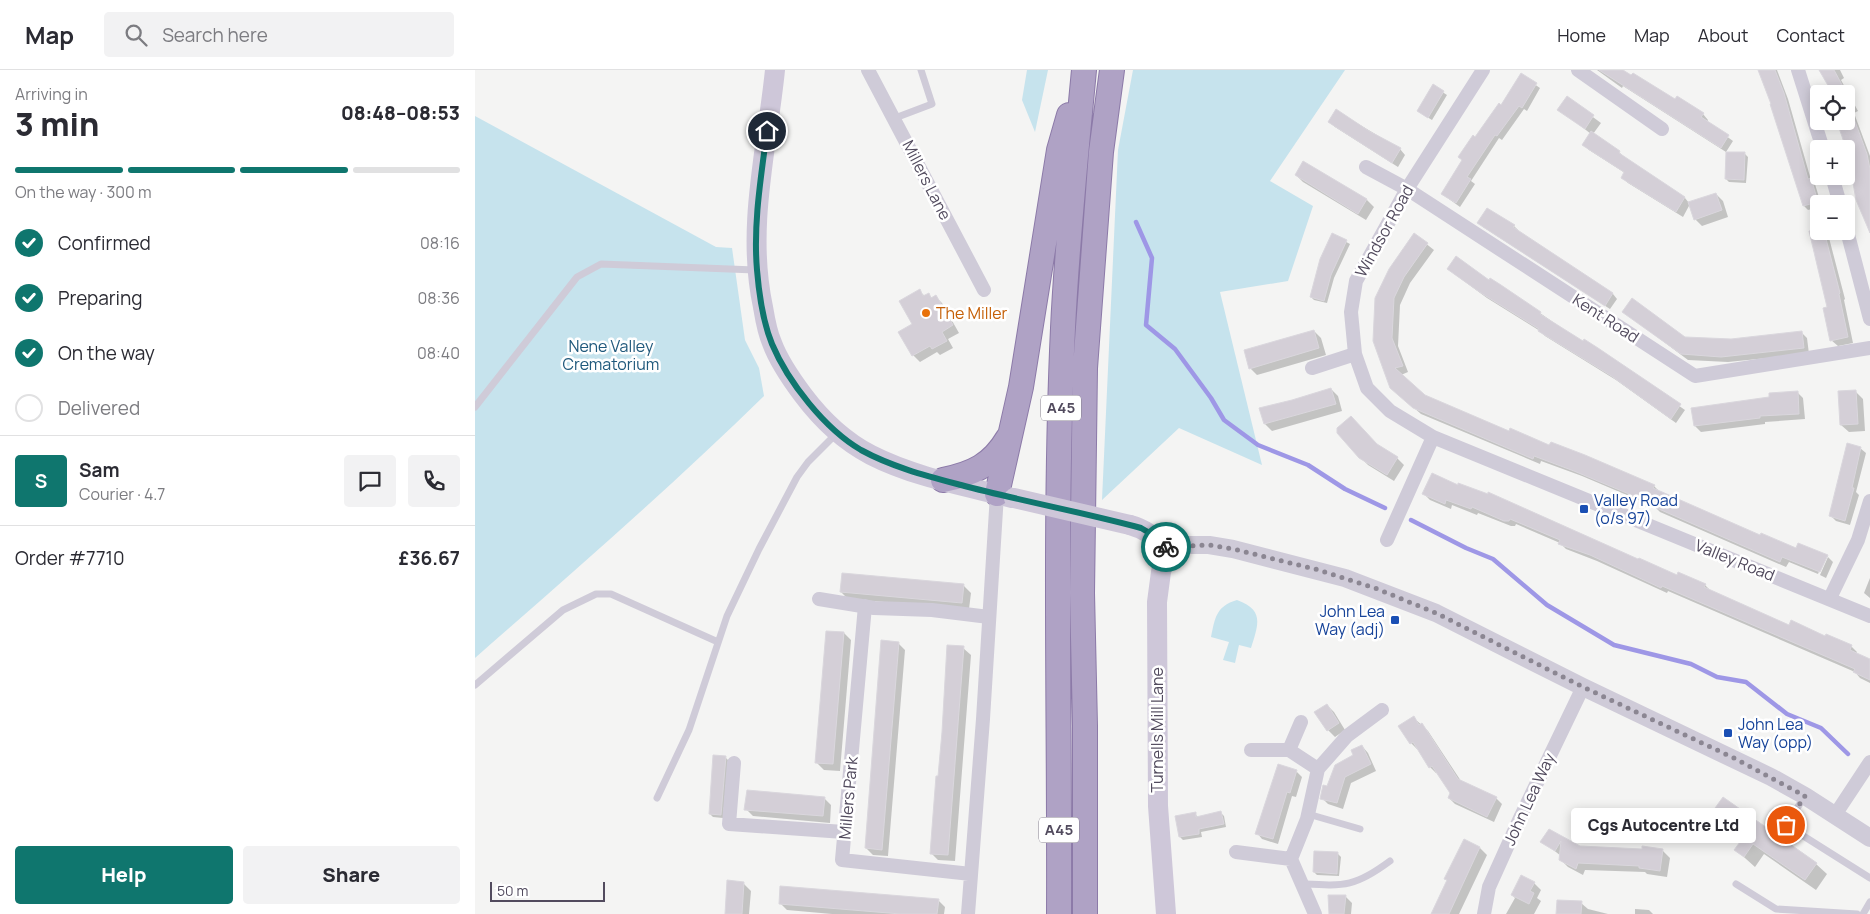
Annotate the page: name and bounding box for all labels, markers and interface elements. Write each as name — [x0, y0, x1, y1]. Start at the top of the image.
search box — [104, 12, 454, 57]
text: Map — [25, 18, 74, 51]
icon: search — [122, 21, 150, 49]
text: Search here — [162, 22, 268, 48]
text: Home — [1557, 23, 1606, 47]
text: Map — [1634, 23, 1670, 47]
text: About — [1698, 23, 1748, 47]
text: Contact — [1776, 23, 1845, 47]
text: Arriving in — [15, 83, 88, 105]
map controls — [1810, 85, 1855, 240]
button: locate — [1810, 85, 1855, 130]
text: 08:48–08:53 — [341, 100, 460, 126]
text: 3 min — [15, 102, 99, 146]
pin — [746, 110, 788, 152]
icon: home — [753, 117, 781, 145]
street label: Millers Lane — [897, 136, 957, 224]
button: + — [1810, 140, 1855, 185]
text: On the way · 300 m — [15, 181, 152, 203]
street label: Windsor Road — [1350, 181, 1418, 281]
button: − — [1810, 195, 1855, 240]
icon: check — [15, 229, 43, 257]
text: Confirmed — [58, 230, 151, 256]
text: 08:16 — [420, 232, 460, 254]
icon: check — [15, 284, 43, 312]
text: Preparing — [58, 285, 143, 311]
text: 08:36 — [417, 287, 460, 309]
street label: Kent Road — [1569, 288, 1643, 348]
place label: The Miller — [936, 302, 1008, 324]
marker: The Miller — [920, 307, 932, 319]
park label: Nene Valley Crematorium — [563, 335, 659, 375]
icon: check — [15, 339, 43, 367]
text: On the way — [58, 340, 155, 366]
text: 08:40 — [417, 342, 460, 364]
text: Delivered — [58, 395, 140, 421]
road number: A45 — [1041, 396, 1081, 420]
button: chat — [344, 455, 396, 507]
button: phone — [408, 455, 460, 507]
text: Sam — [79, 457, 120, 483]
text: S — [35, 468, 47, 494]
text: Courier · 4.7 — [79, 483, 165, 505]
place label: Valley Road (o/s 97) — [1594, 489, 1678, 529]
marker: Valley Road (o/s 97) — [1578, 503, 1590, 515]
courier — [1141, 522, 1191, 572]
icon: bike — [1152, 533, 1180, 561]
street label: Valley Road — [1692, 534, 1778, 586]
text: Order #7710 — [15, 545, 125, 571]
text: £36.67 — [399, 545, 460, 571]
place label: John Lea Way (adj) — [1315, 600, 1385, 640]
marker: John Lea Way (adj) — [1389, 614, 1401, 626]
street label: Turnells Mill Lane — [1146, 667, 1168, 793]
place label: John Lea Way (opp) — [1738, 713, 1813, 753]
marker: John Lea Way (opp) — [1722, 727, 1734, 739]
street label: John Lea Way — [1498, 749, 1560, 849]
street label: Millers Park — [833, 755, 863, 840]
pin — [1765, 804, 1807, 846]
callout: Cgs Autocentre Ltd — [1571, 808, 1756, 842]
icon: bag — [1772, 811, 1800, 839]
text: Cgs Autocentre Ltd — [1588, 814, 1739, 836]
road number: A45 — [1039, 818, 1079, 842]
button: Help — [15, 846, 233, 904]
button: Share — [243, 846, 460, 904]
scale bar — [490, 879, 605, 902]
text: 50 m — [497, 881, 528, 900]

